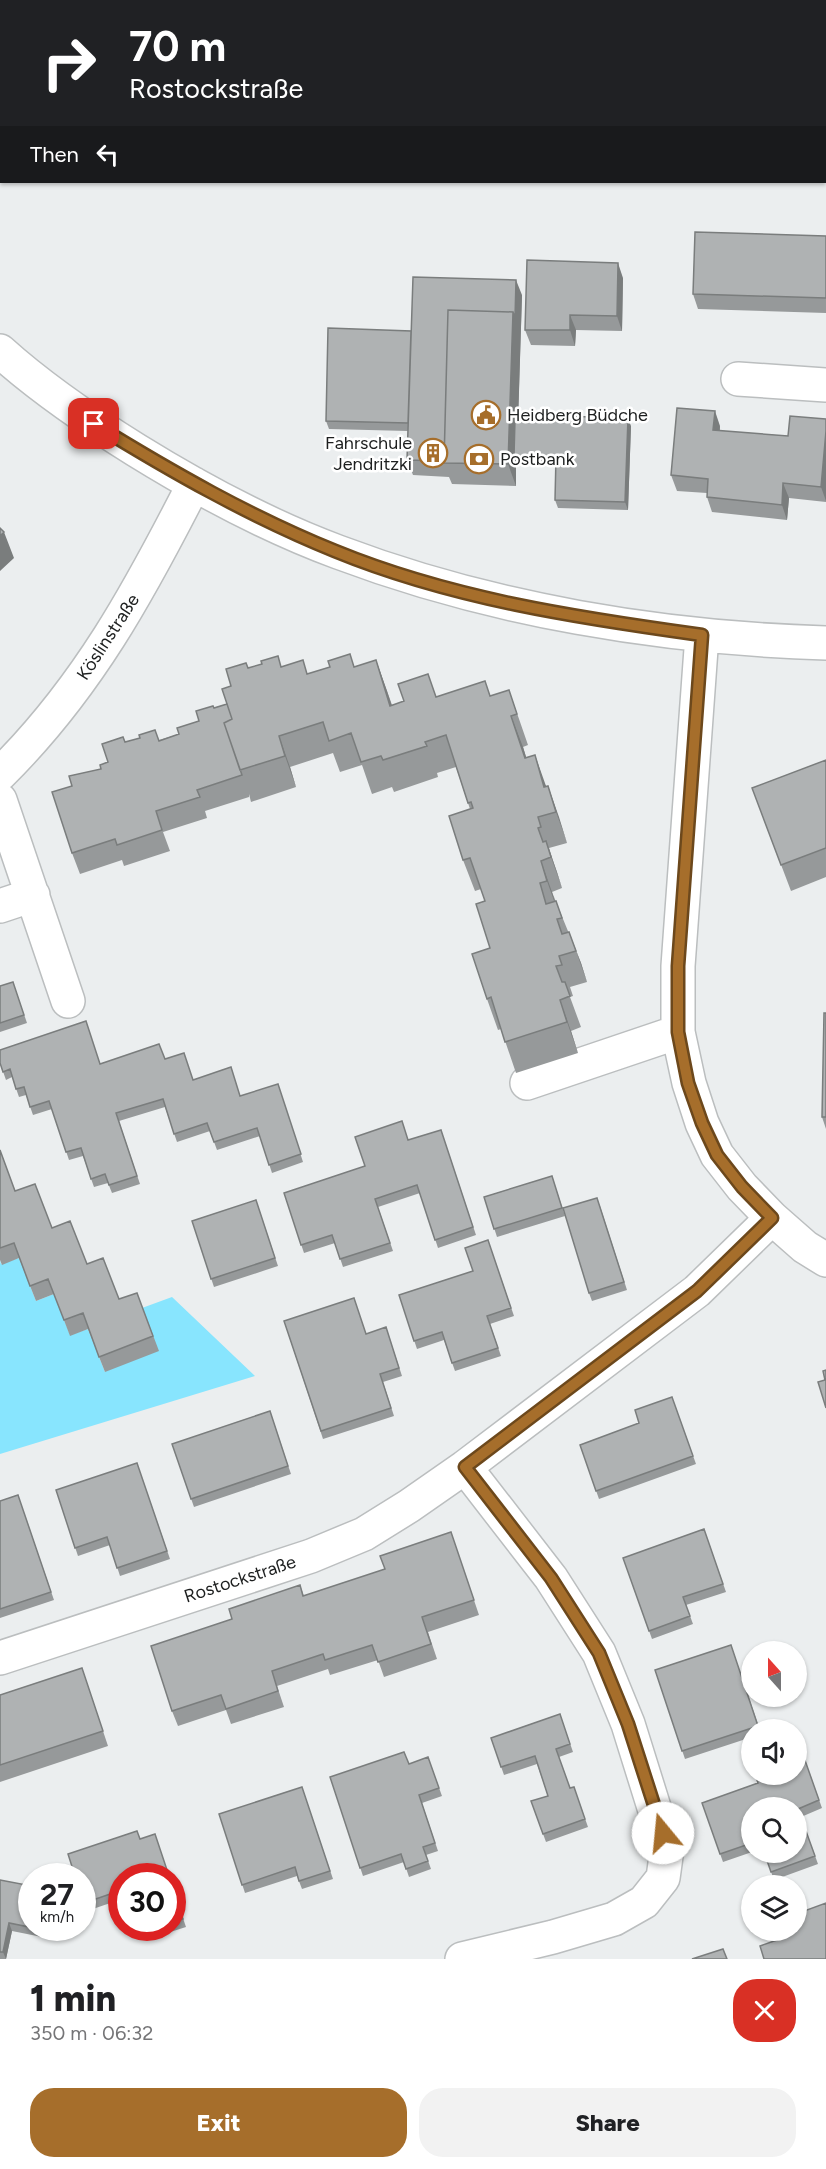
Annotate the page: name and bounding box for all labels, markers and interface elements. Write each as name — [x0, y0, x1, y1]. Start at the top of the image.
text: 70 m — [129, 21, 226, 72]
icon: right — [30, 24, 108, 102]
text: Rostockstraße — [129, 72, 303, 105]
icon: left — [91, 138, 124, 171]
text: Then — [30, 141, 79, 168]
pin — [68, 398, 119, 449]
public building icon: Heidberg Büdche — [470, 399, 502, 431]
place label: Heidberg Büdche — [507, 404, 648, 426]
icon: arrive — [77, 407, 110, 440]
place label: Fahrschule Jendritzki — [325, 432, 412, 475]
building icon: Fahrschule Jendritzki — [417, 437, 449, 469]
bank icon: Postbank — [463, 443, 495, 475]
place label: Postbank — [500, 448, 575, 470]
street label: Köslinstraße — [72, 590, 144, 684]
street label: Rostockstraße — [181, 1551, 299, 1607]
north arrow — [741, 1641, 807, 1707]
map controls — [741, 1641, 807, 1941]
button: sound — [741, 1719, 807, 1785]
button: search — [741, 1797, 807, 1863]
position arrow — [631, 1801, 695, 1865]
speed limit sign: 30 — [108, 1863, 186, 1941]
button: layers — [741, 1875, 807, 1941]
text: 27 — [40, 1876, 74, 1913]
text: km/h — [40, 1908, 74, 1926]
text: 1 min — [30, 1977, 116, 2020]
button: close — [733, 1979, 796, 2042]
text: 350 m · 06:32 — [30, 2021, 153, 2045]
button: Exit — [30, 2088, 407, 2157]
button: Share — [419, 2088, 796, 2157]

